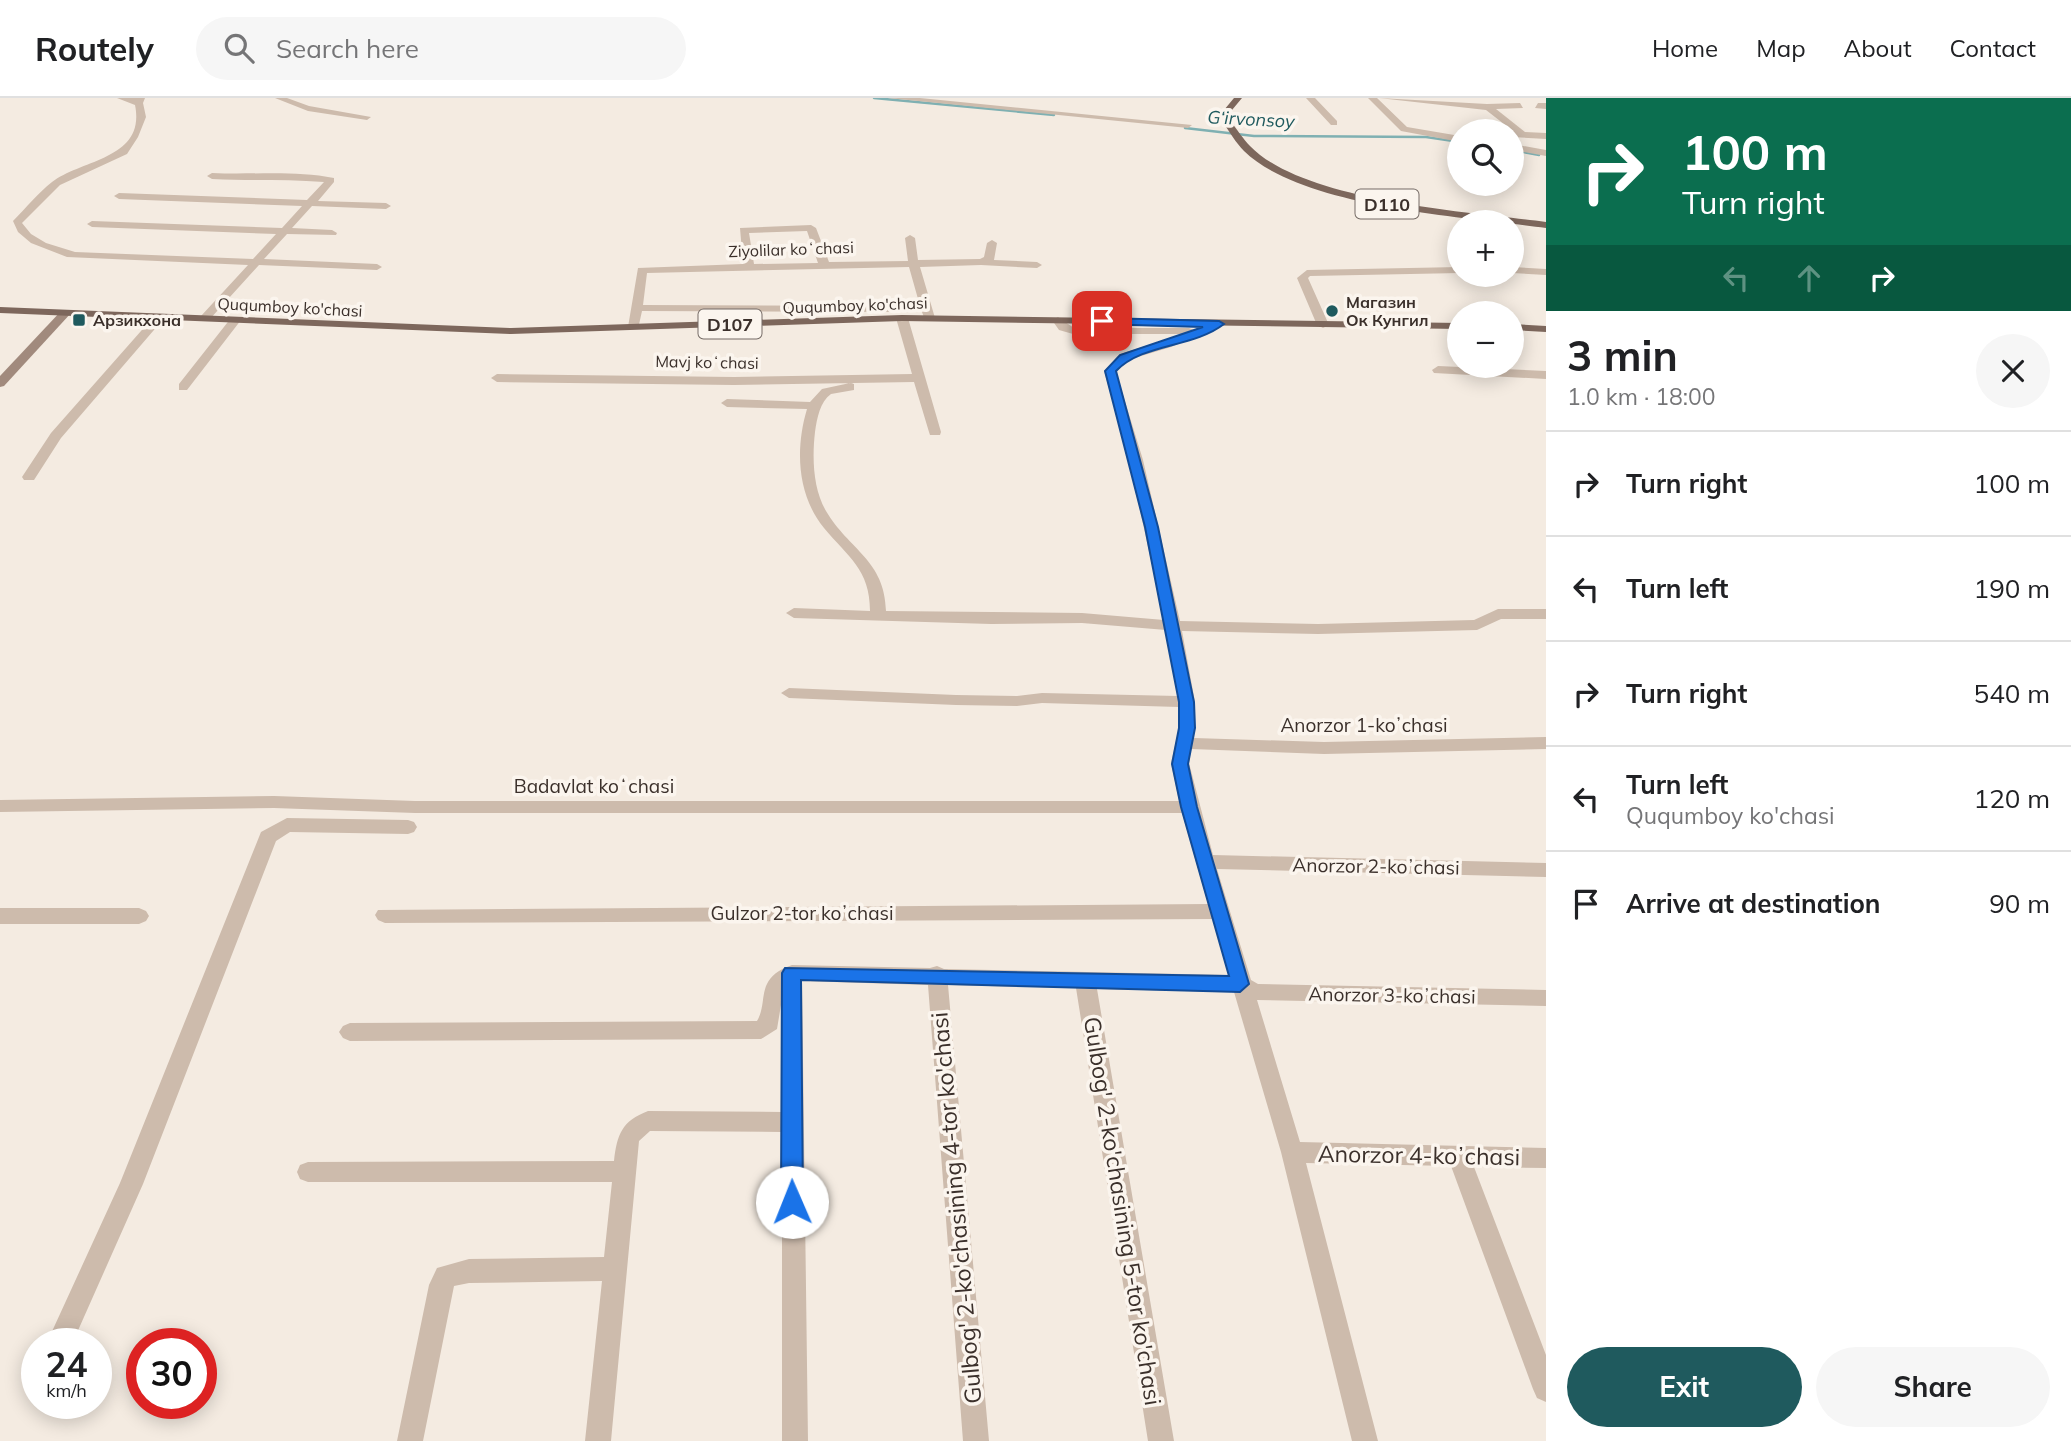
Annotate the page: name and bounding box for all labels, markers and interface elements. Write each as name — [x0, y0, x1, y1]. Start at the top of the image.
search box — [196, 17, 686, 80]
text: Routely — [35, 28, 154, 69]
icon: search — [220, 29, 258, 67]
text: Search here — [276, 32, 419, 65]
text: Home — [1652, 33, 1718, 63]
text: Map — [1756, 33, 1806, 63]
text: About — [1844, 33, 1912, 63]
text: Contact — [1950, 33, 2036, 63]
water label: G‘irvonsoy — [1207, 105, 1297, 133]
map controls — [1447, 119, 1524, 378]
button: search — [1447, 119, 1524, 196]
text: 100 m — [1682, 121, 1828, 182]
icon: right — [1567, 126, 1658, 217]
text: Turn right — [1682, 182, 1825, 222]
road number: D110 — [1356, 190, 1418, 218]
button: + — [1447, 210, 1524, 287]
street label: Ziyolilar koʻchasi — [728, 237, 854, 261]
icon: left — [1717, 259, 1755, 297]
icon: ahead — [1790, 259, 1828, 297]
icon: right — [1863, 259, 1901, 297]
pin — [1072, 291, 1132, 351]
street label: Ququmboy ko'chasi — [782, 292, 928, 318]
place label: Магазин Ок Кунгил — [1346, 292, 1429, 330]
street label: Ququmboy ko'chasi — [217, 293, 363, 321]
button: − — [1447, 301, 1524, 378]
icon: arrive — [1083, 302, 1121, 340]
marker: Магазин Ок Кунгил — [1324, 303, 1340, 319]
road number: D107 — [698, 309, 762, 338]
place label: Арзикхона — [93, 310, 181, 330]
marker: Арзикхона — [71, 312, 87, 328]
text: 3 min — [1567, 329, 1678, 382]
button: close — [1976, 334, 2050, 408]
street label: Mavj koʻchasi — [655, 351, 759, 373]
text: 1.0 km · 18:00 — [1567, 382, 1716, 411]
icon: right — [1567, 465, 1605, 503]
text: Turn right — [1626, 467, 1747, 500]
text: 100 m — [1974, 467, 2050, 500]
icon: left — [1567, 570, 1605, 608]
text: Turn left — [1626, 572, 1728, 605]
text: 190 m — [1974, 572, 2050, 605]
icon: right — [1567, 675, 1605, 713]
text: Turn right — [1626, 677, 1747, 710]
text: 540 m — [1974, 677, 2050, 710]
street label: Аnorzor 1-koʼchasi — [1280, 713, 1448, 737]
text: Turn left — [1626, 768, 1728, 801]
street label: Badavlat koʻchasi — [514, 774, 674, 798]
icon: left — [1567, 780, 1605, 818]
text: 120 m — [1974, 782, 2050, 815]
text: Ququmboy ko'chasi — [1626, 801, 1835, 830]
street label: Аnorzor 2-koʼchasi — [1292, 853, 1460, 879]
icon: arrive — [1567, 885, 1605, 923]
text: Arrive at destination — [1626, 887, 1881, 920]
text: 90 m — [1989, 887, 2050, 920]
street label: Gulzor 2-tor koʼchasi — [711, 901, 893, 925]
street label: Аnorzor 3-koʼchasi — [1308, 982, 1476, 1008]
street label: Gulbog' 2-ko'chasining 4-tor ko'chasi — [924, 1011, 988, 1405]
street label: Gulbog' 2-ko'chasining 5-tor ko'chasi — [1078, 1015, 1168, 1407]
street label: Аnorzor 4-koʼchasi — [1318, 1139, 1520, 1171]
position arrow — [755, 1165, 829, 1239]
speed limit sign: 30 — [126, 1328, 217, 1419]
text: 24 — [45, 1342, 88, 1386]
button: Exit — [1567, 1347, 1802, 1427]
button: Share — [1816, 1347, 2050, 1427]
text: km/h — [46, 1379, 87, 1402]

